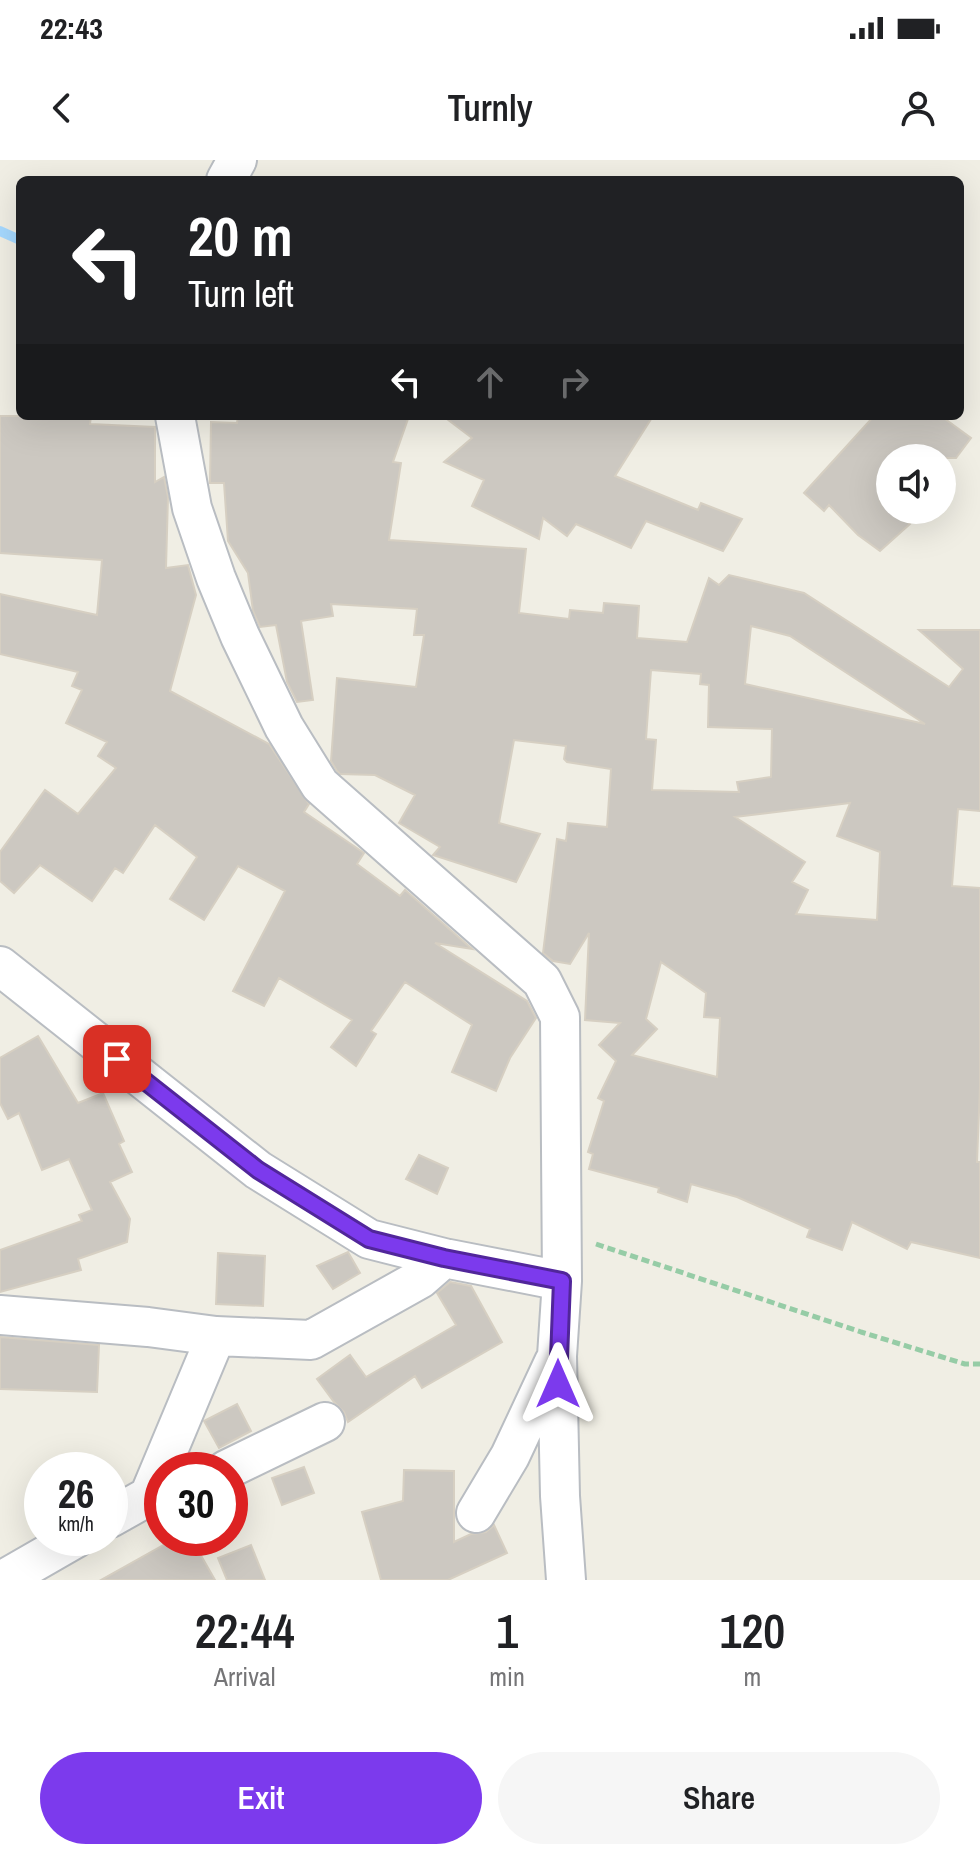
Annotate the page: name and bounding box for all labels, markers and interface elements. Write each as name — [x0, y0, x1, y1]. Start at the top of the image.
text: 22:43 — [40, 8, 103, 48]
text: Turnly — [447, 84, 533, 132]
icon: back — [40, 86, 84, 130]
icon: person — [896, 86, 940, 130]
text: 20 m — [188, 198, 293, 273]
icon: left — [56, 208, 160, 312]
text: Turn left — [188, 270, 294, 318]
icon: left — [384, 360, 428, 404]
icon: ahead — [468, 360, 512, 404]
icon: right — [552, 360, 596, 404]
map controls — [876, 444, 956, 524]
button: sound — [876, 444, 956, 524]
pin — [83, 1025, 151, 1093]
icon: arrive — [95, 1037, 139, 1081]
position arrow — [516, 1342, 600, 1426]
speed limit sign: 30 — [144, 1452, 248, 1556]
text: 26 — [58, 1467, 94, 1520]
text: km/h — [58, 1510, 94, 1537]
text: 22:44 — [195, 1598, 295, 1663]
text: 1 — [496, 1598, 518, 1663]
text: 120 — [720, 1598, 785, 1663]
text: Arrival — [214, 1659, 275, 1694]
text: min — [489, 1659, 525, 1694]
text: m — [744, 1659, 761, 1694]
button: Exit — [40, 1752, 482, 1844]
button: Share — [498, 1752, 940, 1844]

